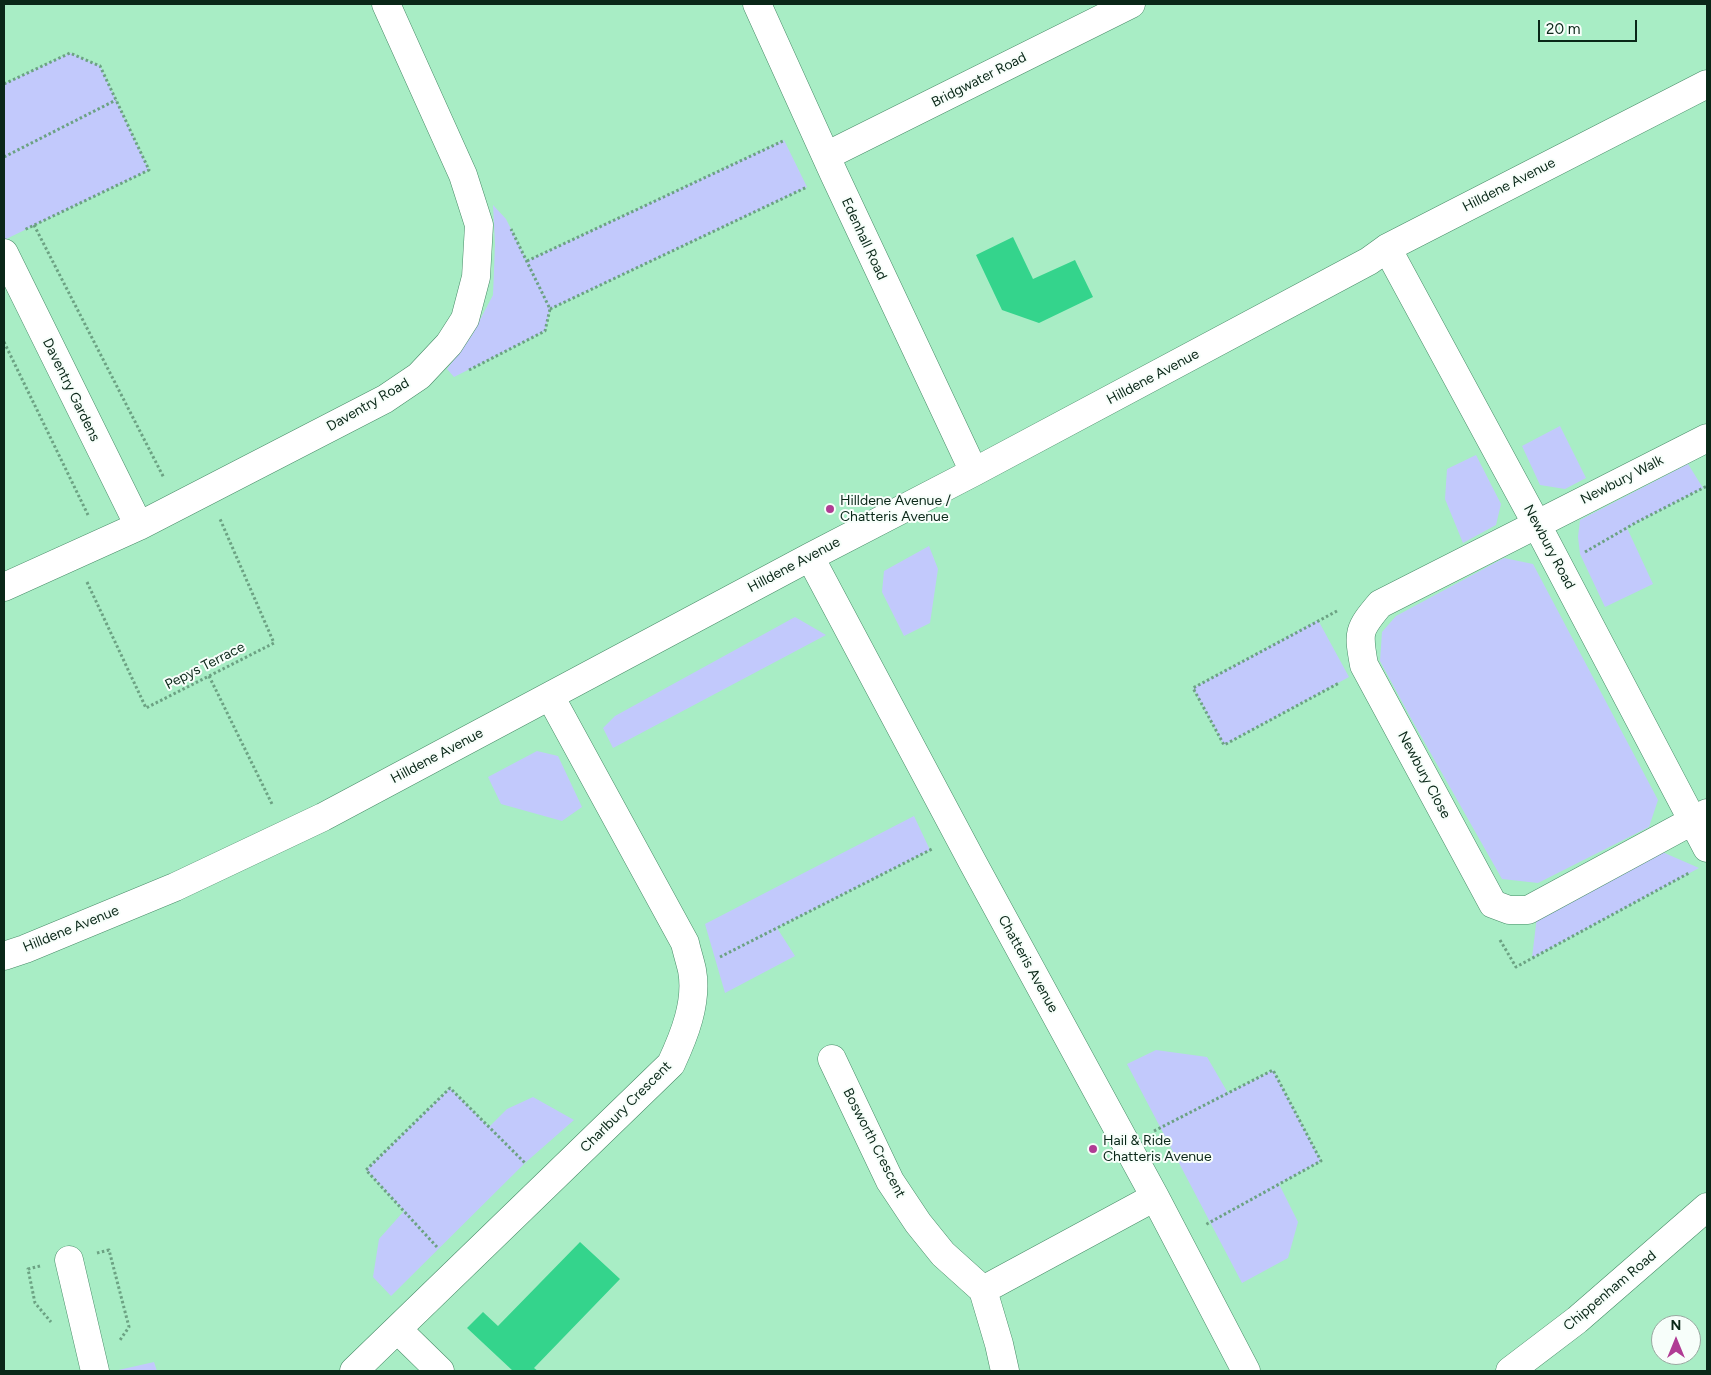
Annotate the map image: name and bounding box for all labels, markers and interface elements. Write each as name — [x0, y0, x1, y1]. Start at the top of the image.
scale bar — [1541, 10, 1640, 42]
text: 20 m — [1546, 20, 1580, 38]
street label: Bridgwater Road — [929, 49, 1029, 111]
street label: Hilldene Avenue — [1460, 154, 1558, 216]
street label: Edenhall Road — [838, 195, 890, 283]
street label: Daventry Gardens — [39, 336, 103, 444]
street label: Hilldene Avenue — [1104, 346, 1202, 408]
street label: Daventry Road — [324, 375, 412, 435]
street label: Newbury Walk — [1578, 452, 1666, 508]
place label: Hilldene Avenue / Chatteris Avenue — [840, 493, 951, 526]
street label: Newbury Road — [1520, 502, 1578, 592]
marker: Hilldene Avenue / Chatteris Avenue — [824, 503, 836, 515]
street label: Hilldene Avenue — [745, 534, 843, 596]
street label: Pepys Terrace — [162, 639, 248, 693]
street label: Hilldene Avenue — [388, 725, 486, 787]
street label: Newbury Close — [1394, 729, 1454, 821]
street label: Hilldene Avenue — [21, 902, 121, 956]
street label: Chatteris Avenue — [994, 912, 1062, 1016]
street label: Charlbury Crescent — [577, 1058, 675, 1156]
street label: Bosworth Crescent — [839, 1085, 909, 1201]
place label: Hail & Ride Chatteris Avenue — [1103, 1133, 1212, 1166]
marker: Hail & Ride Chatteris Avenue — [1087, 1143, 1099, 1155]
street label: Chippenham Road — [1560, 1247, 1660, 1335]
north arrow — [1651, 1315, 1701, 1365]
text: N — [1671, 1317, 1681, 1334]

